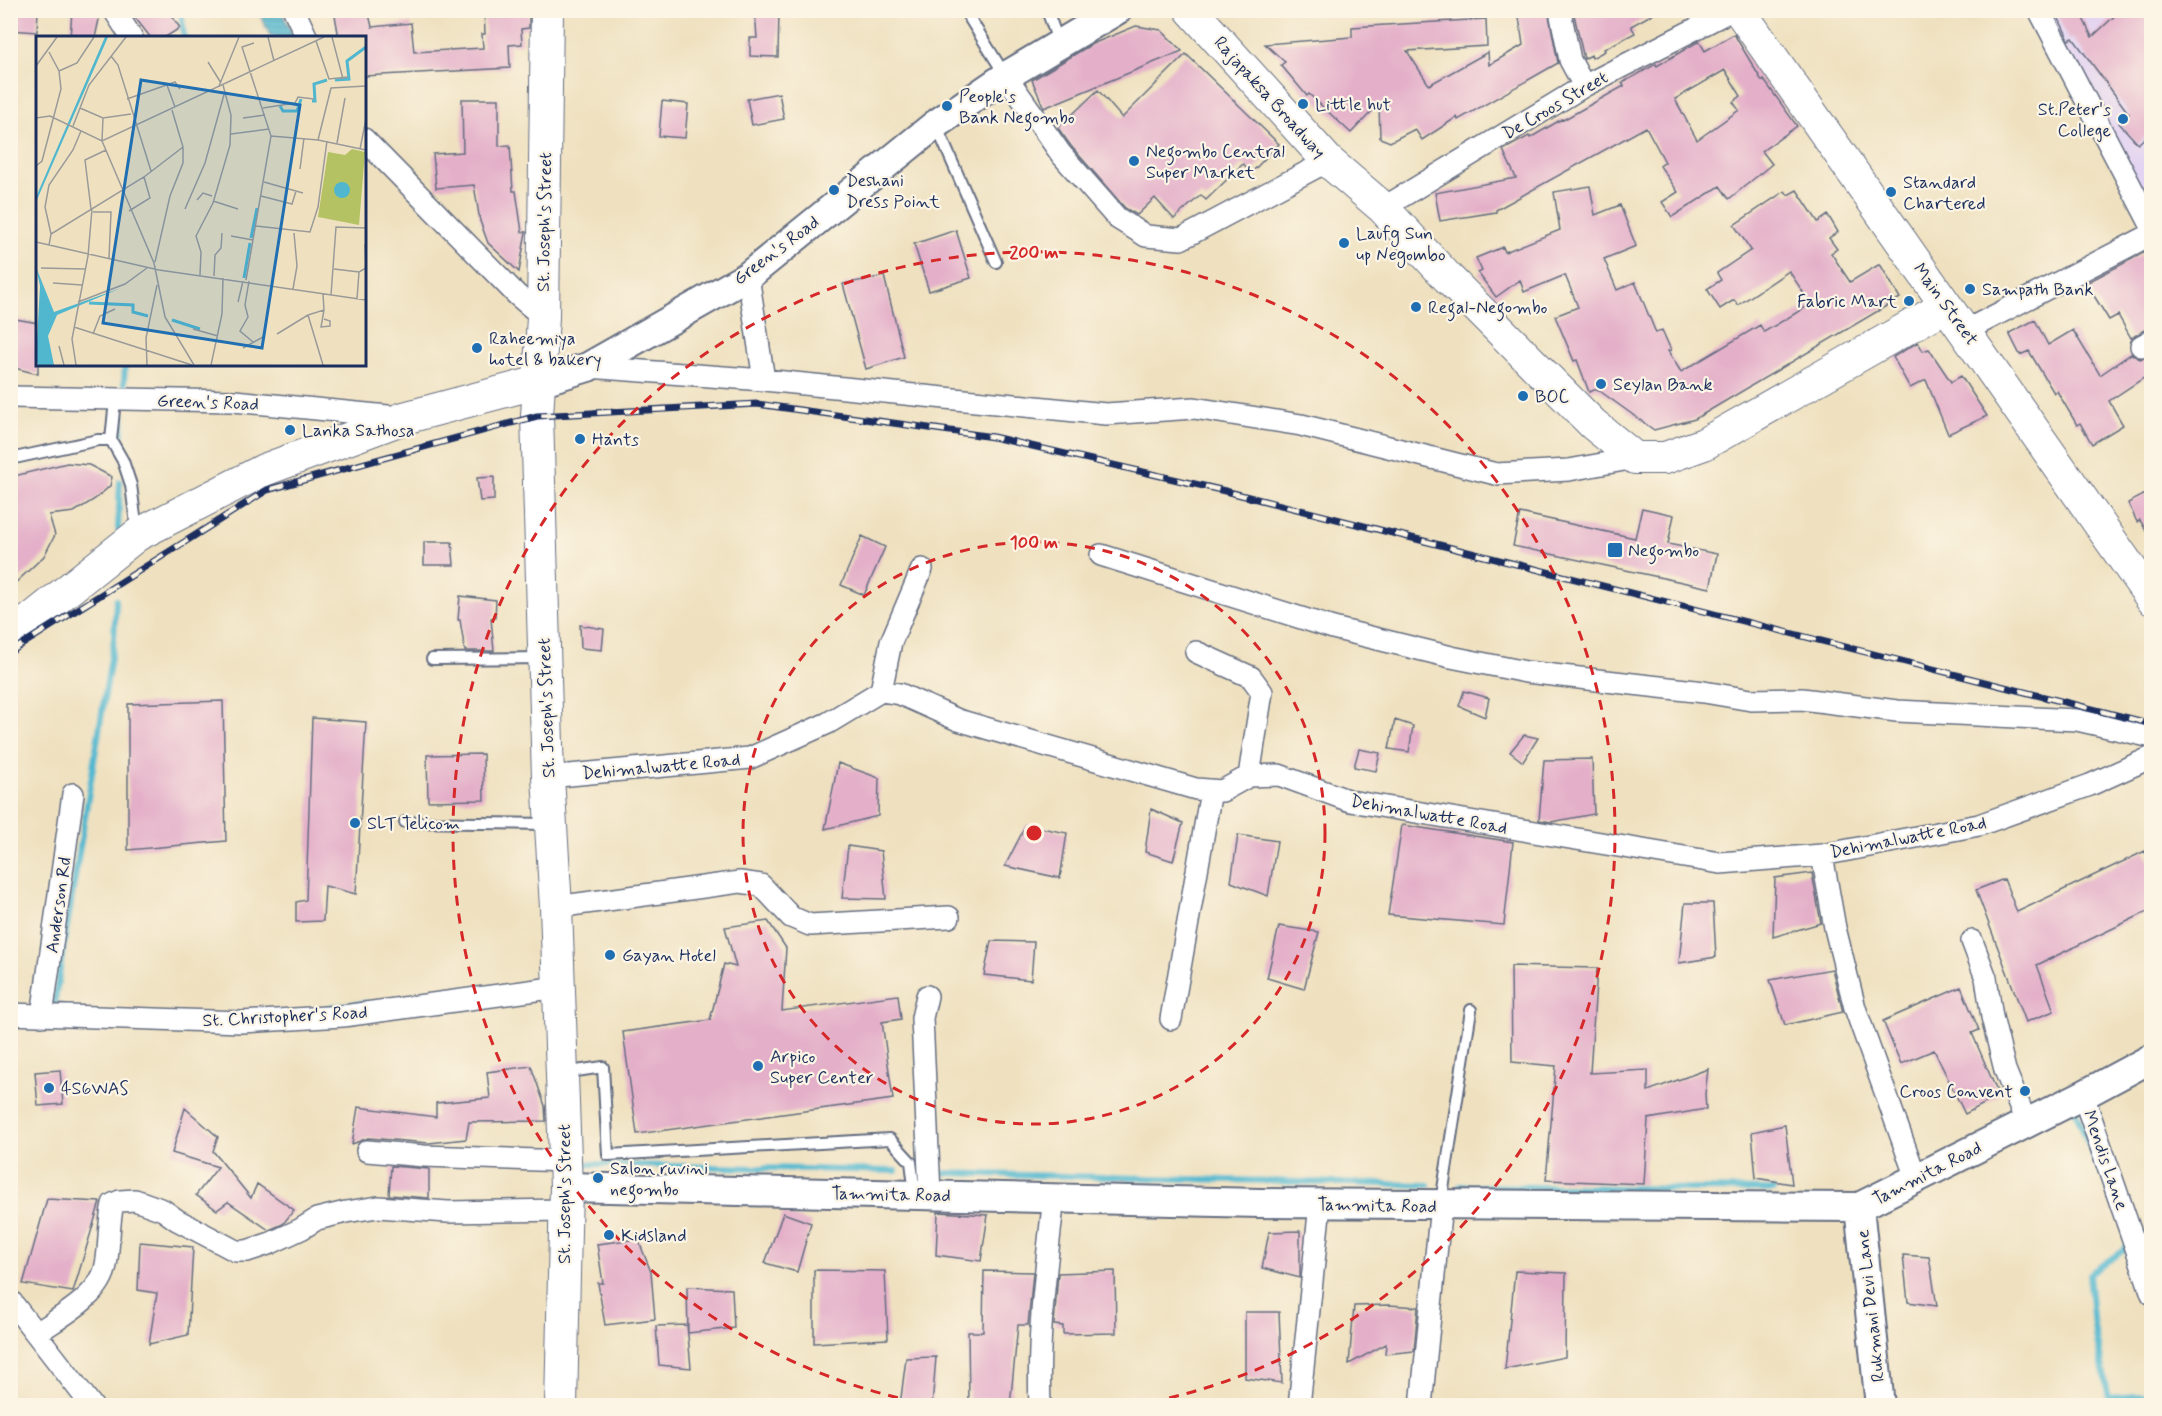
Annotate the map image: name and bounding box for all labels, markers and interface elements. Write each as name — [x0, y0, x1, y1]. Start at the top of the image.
street label: Rajapaksa Broadway — [1208, 31, 1331, 164]
inset map — [36, 36, 366, 366]
street label: De Croos Street — [1498, 66, 1613, 146]
place label: People's Bank Negombo — [959, 85, 1075, 132]
place label: Little hut — [1315, 93, 1391, 117]
marker: Little hut — [1296, 97, 1310, 111]
place label: St.Peter's College — [2038, 98, 2111, 143]
marker: People's Bank Negombo — [940, 99, 954, 113]
marker: St.Peter's College — [2116, 112, 2130, 126]
place label: Negombo Central Super Market — [1146, 140, 1285, 185]
street label: St. Joseph's Street — [532, 152, 558, 292]
marker: Negombo Central Super Market — [1127, 154, 1141, 168]
place label: Deshani Dress Point — [846, 169, 940, 214]
place label: Standard Chartered — [1903, 171, 1986, 216]
marker: Deshani Dress Point — [827, 183, 841, 197]
marker: Standard Chartered — [1884, 185, 1898, 199]
street label: Green's Road — [729, 211, 825, 291]
place label: Laufg Sun up Negombo — [1356, 222, 1446, 268]
marker: Laufg Sun up Negombo — [1337, 236, 1351, 250]
text: 200 m — [1009, 241, 1059, 265]
street label: Main Street — [1907, 258, 1983, 351]
place label: Sampath Bank — [1982, 278, 2093, 302]
marker: Sampath Bank — [1963, 282, 1977, 296]
place label: Fabric Mart — [1797, 290, 1897, 314]
marker: Fabric Mart — [1902, 294, 1916, 308]
place label: Regal-Negombo — [1428, 296, 1547, 322]
marker: Regal-Negombo — [1409, 300, 1423, 314]
place label: Raheemiya hotel & bakery — [489, 327, 602, 372]
marker: Raheemiya hotel & bakery — [470, 341, 484, 355]
place label: Seylan Bank — [1613, 373, 1712, 397]
marker: Seylan Bank — [1594, 377, 1608, 391]
place label: BOC — [1535, 385, 1569, 409]
street label: Green's Road — [157, 389, 259, 417]
marker: BOC — [1516, 389, 1530, 403]
place label: Lanka Sathosa — [302, 419, 415, 443]
marker: Lanka Sathosa — [283, 423, 297, 437]
place label: Hants — [592, 428, 639, 452]
marker: Hants — [573, 432, 587, 446]
text: 100 m — [1010, 531, 1058, 555]
place label: Negombo — [1628, 539, 1699, 565]
marker: Negombo — [1606, 541, 1624, 559]
street label: St. Joseph's Street — [533, 637, 561, 778]
street label: Dehimalwatte Road — [581, 748, 741, 786]
street label: Dehimalwatte Road — [1349, 789, 1509, 841]
street label: Dehimalwatte Road — [1828, 811, 1988, 865]
place label: SLT Telicom — [367, 812, 460, 836]
marker: SLT Telicom — [348, 816, 362, 830]
centre of rings — [1024, 823, 1044, 843]
street label: Anderson Rd — [40, 855, 78, 955]
place label: Gayan Hotel — [622, 944, 716, 968]
marker: Gayan Hotel — [603, 948, 617, 962]
street label: St. Christopher's Road — [202, 1001, 368, 1033]
place label: Arpico Super Center — [770, 1045, 874, 1090]
marker: Arpico Super Center — [751, 1059, 765, 1073]
place label: 4S6WAS — [61, 1077, 129, 1101]
place label: Croos Convent — [1899, 1080, 2013, 1104]
marker: 4S6WAS — [42, 1081, 56, 1095]
marker: Croos Convent — [2018, 1084, 2032, 1098]
street label: Mendis Lane — [2077, 1107, 2133, 1214]
street label: St. Joseph's Street — [553, 1124, 577, 1264]
street label: Tammita Road — [1869, 1136, 1986, 1212]
place label: Salon ruvini negombo — [610, 1157, 708, 1204]
marker: Salon ruvini negombo — [591, 1171, 605, 1185]
street label: Tammita Road — [831, 1182, 951, 1208]
street label: Tammita Road — [1317, 1193, 1437, 1219]
place label: Kidsland — [621, 1224, 687, 1248]
marker: Kidsland — [602, 1228, 616, 1242]
street label: Rukmani Devi Lane — [1851, 1228, 1891, 1383]

